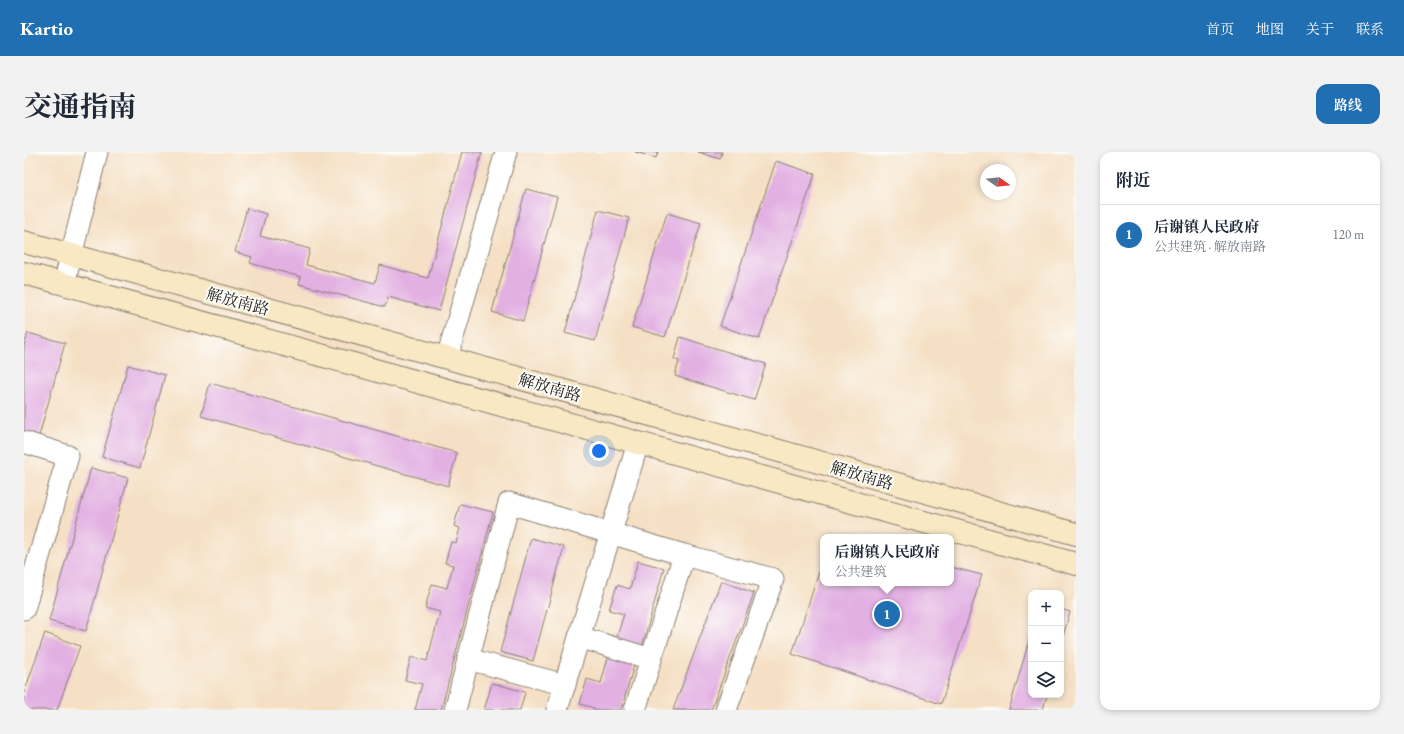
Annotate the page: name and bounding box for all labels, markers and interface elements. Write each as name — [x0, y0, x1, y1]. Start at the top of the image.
text: Kartio — [20, 16, 73, 41]
text: 首页 — [1206, 20, 1234, 38]
text: 地图 — [1256, 20, 1284, 38]
text: 关于 — [1306, 20, 1334, 38]
text: 联系 — [1356, 20, 1384, 38]
button: 路线 — [1316, 84, 1380, 124]
text: 交通指南 — [24, 88, 136, 124]
north arrow — [980, 164, 1016, 200]
text: 附近 — [1116, 169, 1150, 191]
text: 后谢镇人民政府 — [1154, 217, 1259, 236]
text: 1 — [1126, 226, 1132, 243]
text: 120 m — [1333, 226, 1364, 243]
text: 公共建筑 · 解放南路 — [1154, 238, 1266, 255]
street label: 解放南路 — [204, 283, 272, 320]
street label: 解放南路 — [516, 369, 584, 406]
your location — [589, 441, 609, 461]
street label: 解放南路 — [828, 457, 896, 494]
popup — [820, 534, 954, 586]
text: 后谢镇人民政府 — [834, 542, 940, 561]
text: 公共建筑 — [834, 563, 887, 580]
map controls — [1028, 590, 1064, 698]
button: + — [1028, 590, 1064, 626]
pin: 1 — [874, 599, 900, 629]
button: − — [1028, 626, 1064, 662]
button: layers — [1028, 662, 1064, 698]

